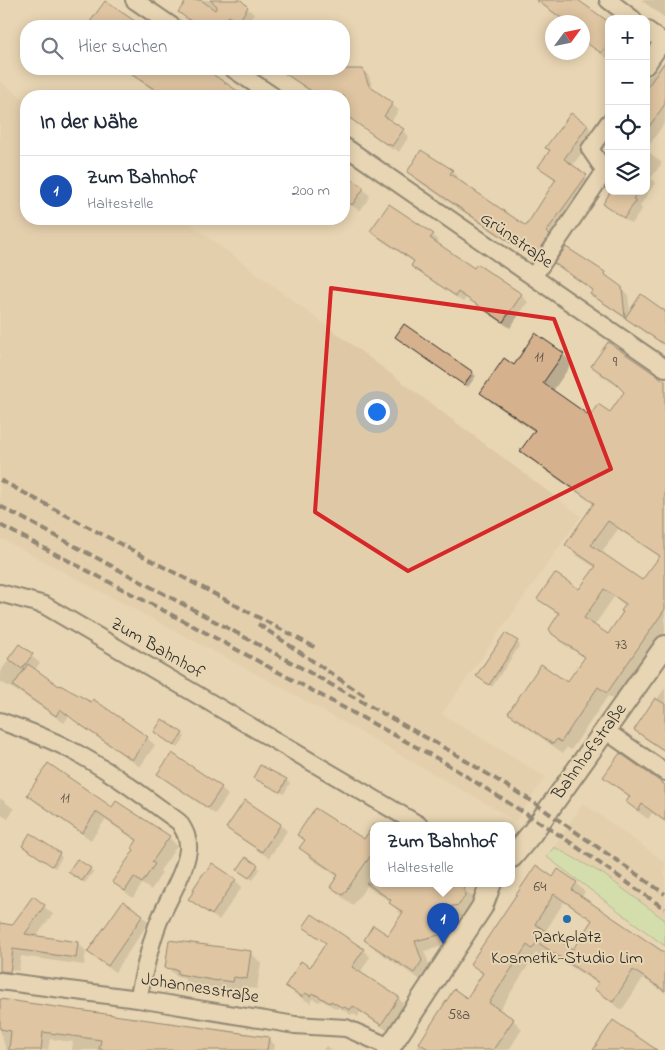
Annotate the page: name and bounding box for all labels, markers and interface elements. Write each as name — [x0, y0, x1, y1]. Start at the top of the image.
north arrow — [545, 15, 590, 60]
map controls — [605, 15, 650, 195]
button: + — [605, 15, 650, 60]
search box — [20, 20, 350, 75]
icon: search — [38, 34, 66, 62]
text: Hier suchen — [78, 34, 167, 61]
button: − — [605, 60, 650, 105]
button: locate — [605, 105, 650, 150]
text: In der Nähe — [40, 108, 138, 138]
button: layers — [605, 150, 650, 195]
text: Zum Bahnhof — [87, 165, 197, 192]
text: 1 — [53, 179, 59, 203]
text: 200 m — [292, 179, 330, 203]
text: Haltestelle — [87, 192, 153, 216]
street label: Grünstraße — [474, 206, 559, 276]
house number: 11 — [534, 346, 544, 368]
house number: 9 — [613, 351, 618, 373]
your location — [364, 399, 390, 425]
street label: Zum Bahnhof — [105, 612, 209, 687]
house number: 73 — [615, 634, 627, 656]
street label: Bahnhofstraße — [546, 698, 634, 806]
house number: 11 — [60, 787, 70, 809]
popup — [370, 822, 515, 887]
text: Zum Bahnhof — [387, 829, 498, 856]
text: Haltestelle — [387, 856, 454, 880]
house number: 64 — [534, 876, 546, 898]
pin: 1 — [427, 903, 459, 944]
marker: Parkplatz Kosmetik-Studio Lim — [561, 913, 573, 925]
place label: Parkplatz Kosmetik-Studio Lim — [491, 925, 643, 972]
street label: Johannesstraße — [139, 967, 262, 1011]
house number: 58a — [448, 1004, 470, 1026]

